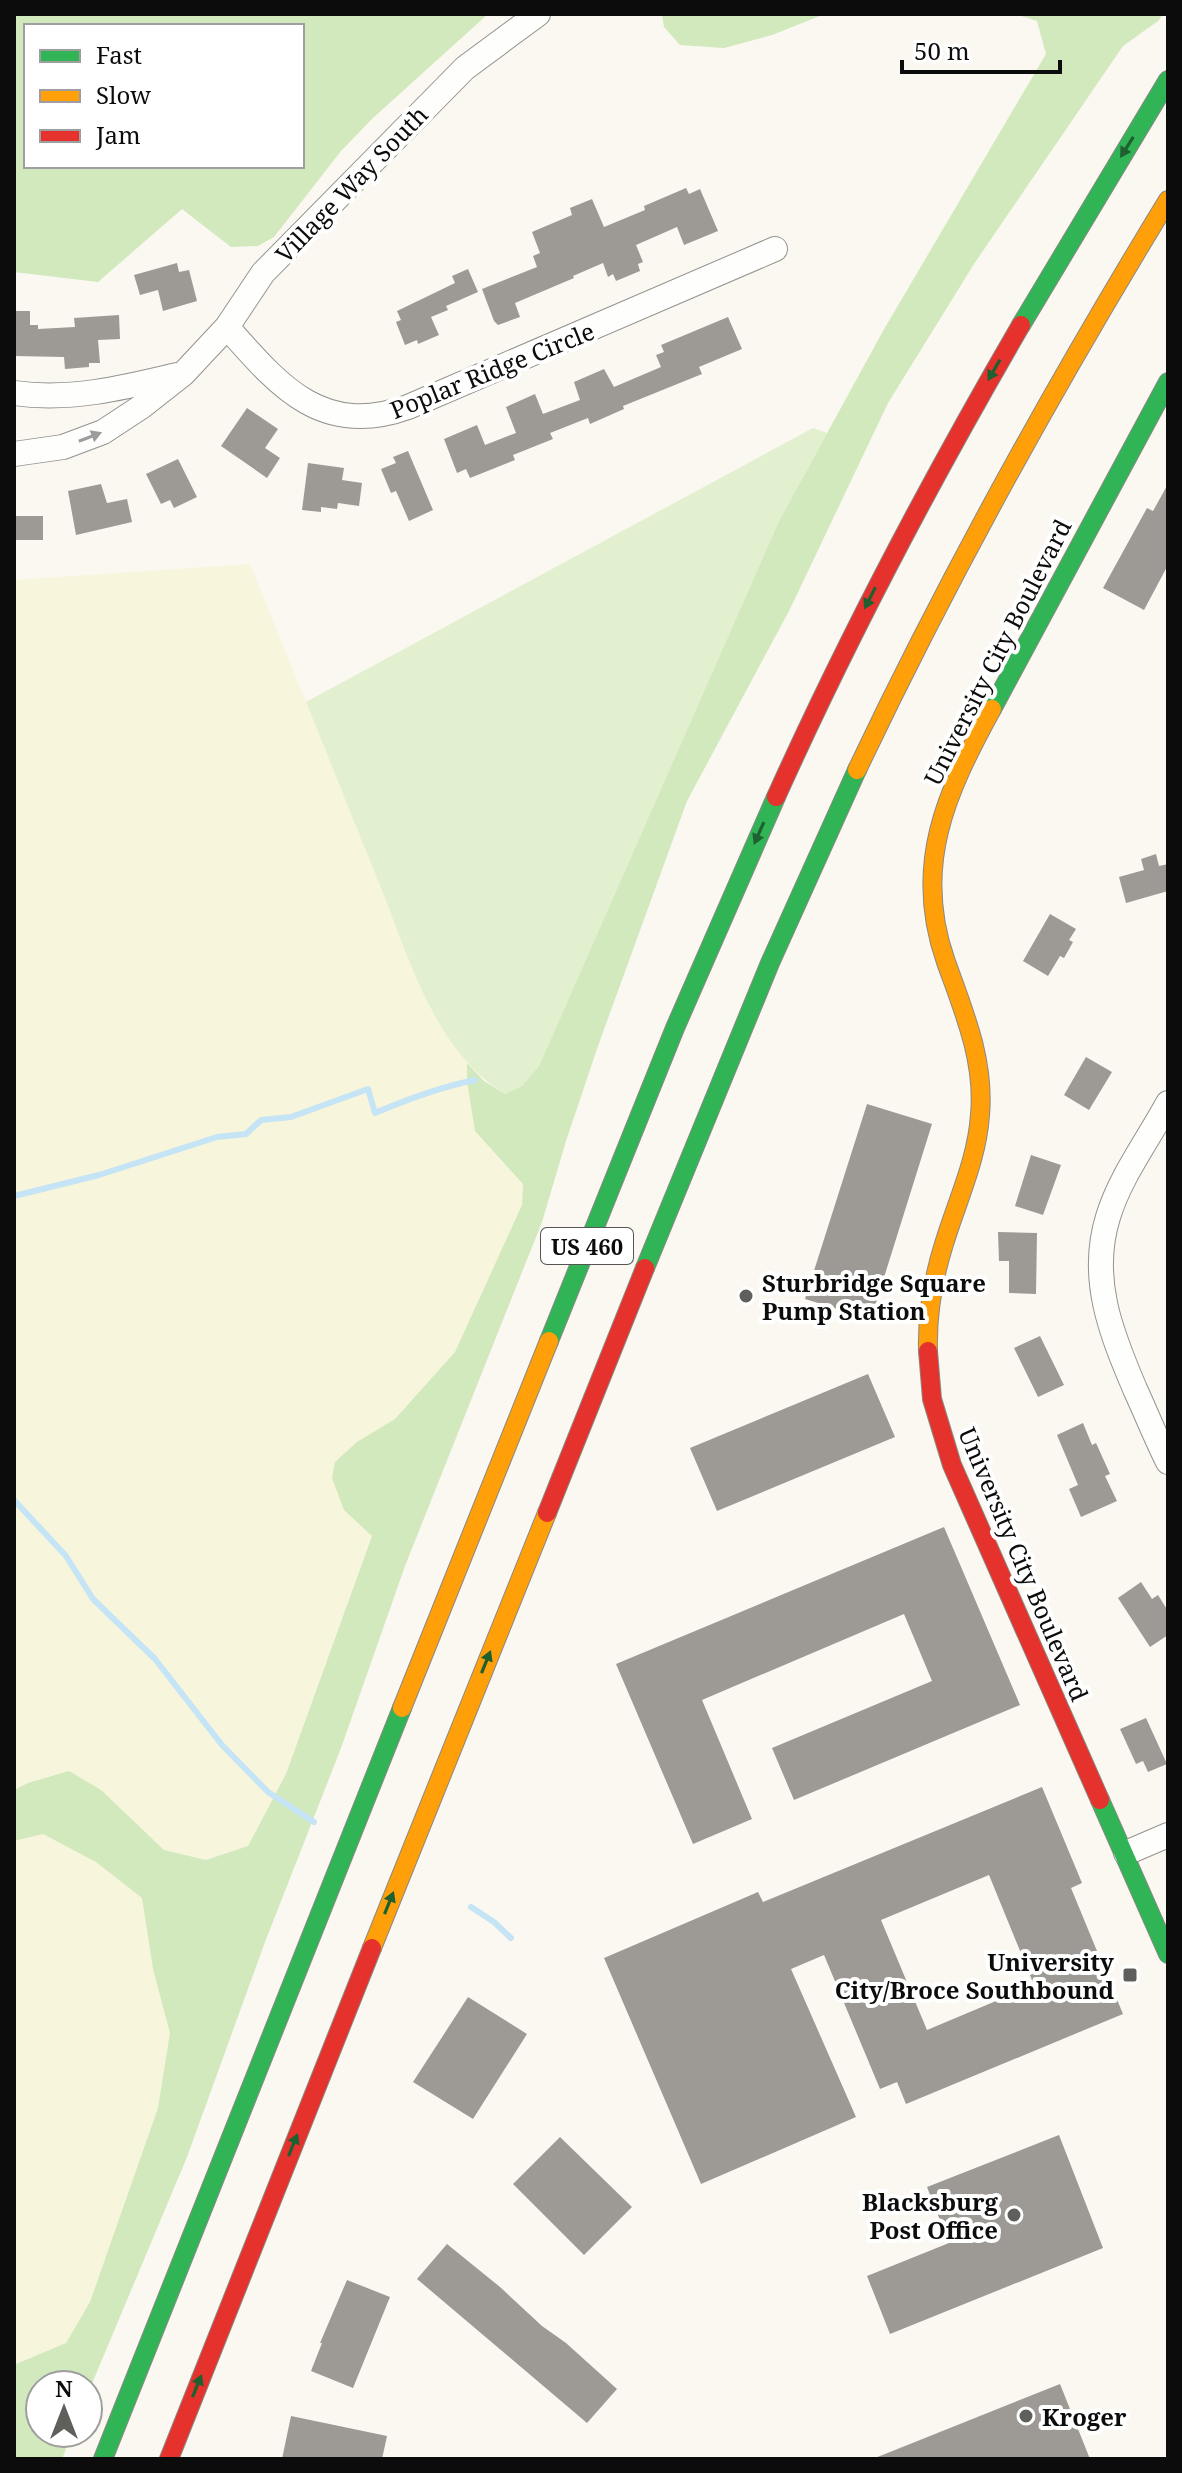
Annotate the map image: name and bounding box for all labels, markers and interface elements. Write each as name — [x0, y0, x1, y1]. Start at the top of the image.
legend — [24, 24, 304, 168]
scale bar — [902, 24, 1060, 74]
text: 50 m — [914, 34, 970, 67]
text: Fast — [96, 38, 142, 71]
text: Slow — [96, 78, 151, 111]
street label: Village Way South — [267, 98, 435, 270]
text: Jam — [95, 118, 141, 151]
one-way arrow — [1120, 136, 1135, 157]
street label: Poplar Ridge Circle — [385, 314, 599, 426]
one-way arrow — [987, 358, 1001, 381]
one-way arrow — [78, 430, 102, 443]
street label: University City Boulevard — [915, 513, 1079, 791]
one-way arrow — [864, 587, 877, 610]
one-way arrow — [752, 821, 765, 845]
road number: US 460 — [541, 1228, 633, 1264]
place label: Sturbridge Square Pump Station — [762, 1266, 986, 1327]
marker: Sturbridge Square Pump Station — [737, 1287, 755, 1305]
street label: University City Boulevard — [951, 1422, 1097, 1706]
one-way arrow — [480, 1650, 493, 1674]
one-way arrow — [383, 1891, 396, 1915]
place label: University City/Broce Southbound — [835, 1945, 1114, 2006]
marker: University City/Broce Southbound — [1121, 1966, 1139, 1984]
one-way arrow — [287, 2133, 300, 2157]
place label: Blacksburg Post Office — [862, 2185, 999, 2246]
marker: Blacksburg Post Office — [1005, 2206, 1023, 2224]
north arrow — [24, 2369, 104, 2449]
text: N — [55, 2373, 73, 2403]
one-way arrow — [191, 2374, 204, 2398]
place label: Kroger — [1042, 2400, 1127, 2433]
marker: Kroger — [1017, 2407, 1035, 2425]

